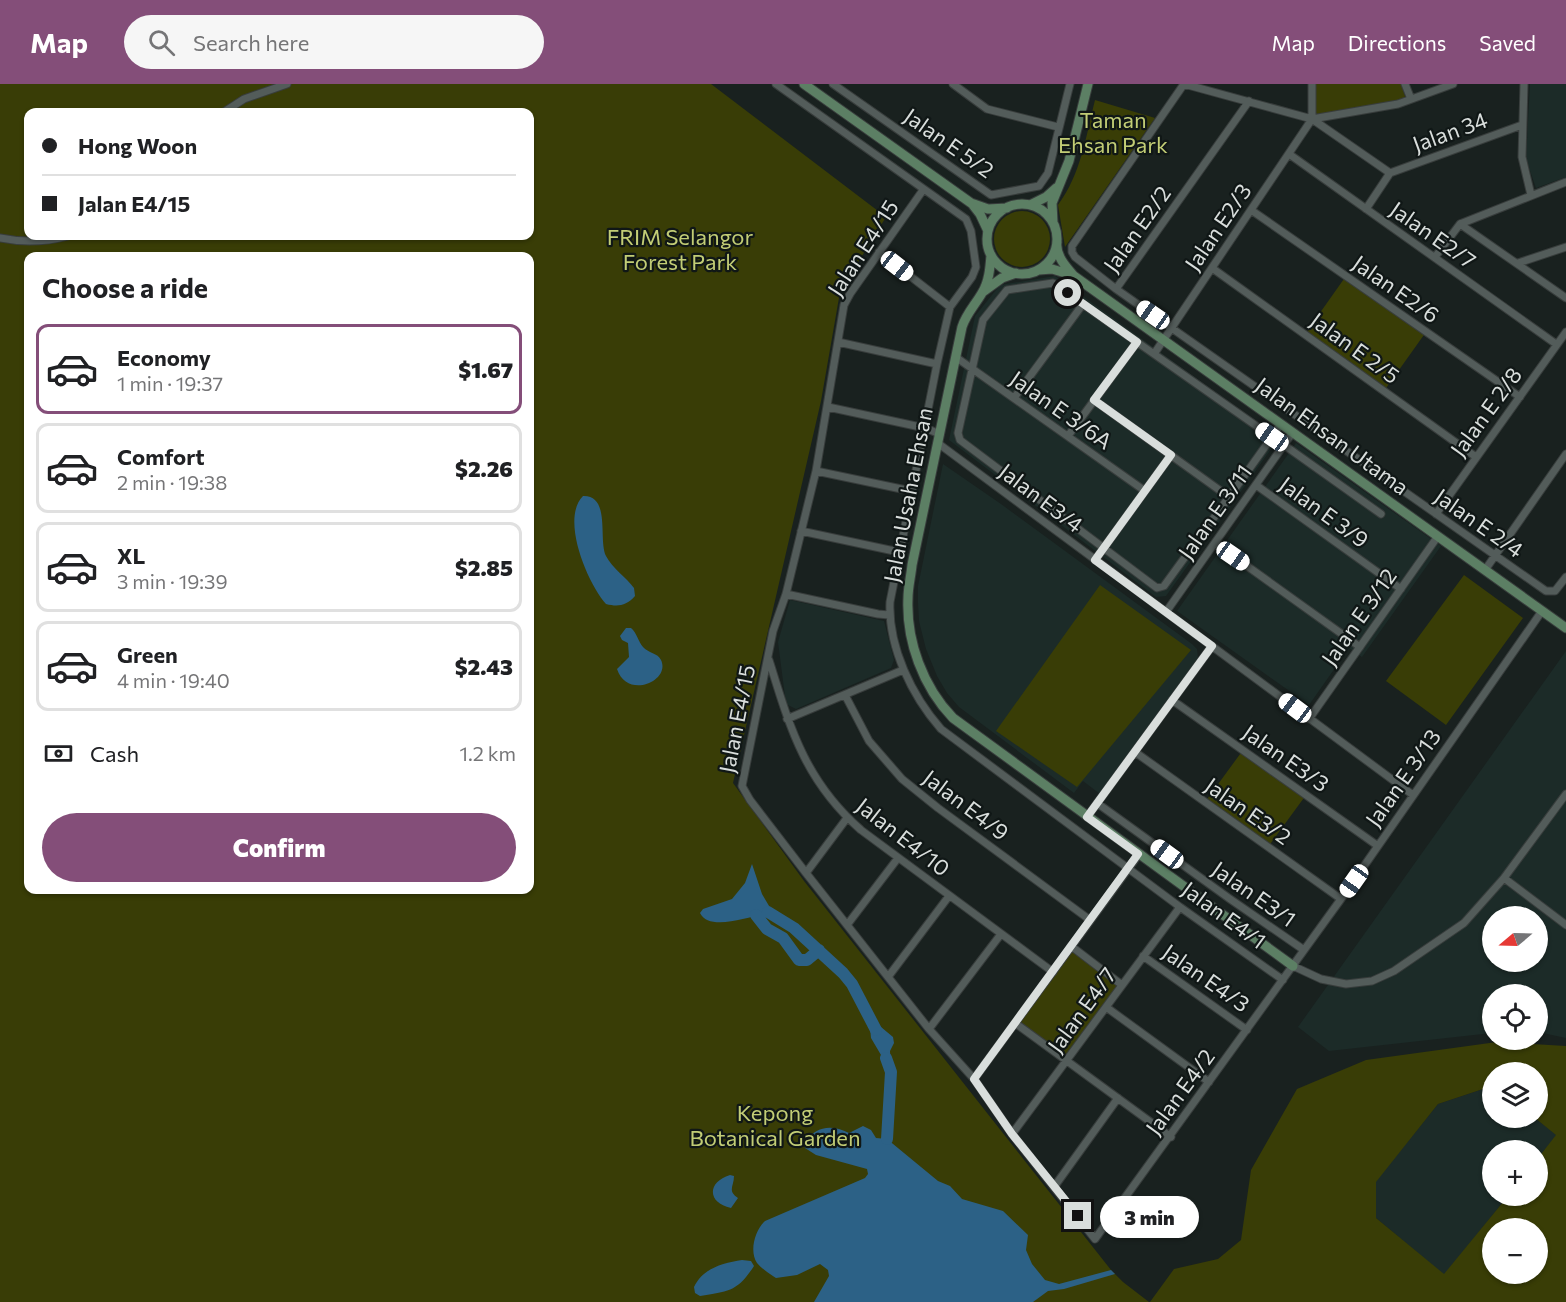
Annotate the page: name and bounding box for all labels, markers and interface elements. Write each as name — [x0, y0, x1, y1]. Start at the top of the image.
search box — [124, 15, 544, 69]
text: Map — [30, 25, 88, 59]
icon: search — [145, 26, 178, 59]
text: Search here — [193, 29, 309, 56]
text: Map — [1272, 30, 1315, 55]
text: Directions — [1348, 30, 1446, 55]
text: Saved — [1479, 30, 1536, 55]
street label: Jalan E 5/2 — [899, 102, 999, 183]
park label: Taman Ehsan Park — [1058, 106, 1168, 158]
street label: Jalan 34 — [1409, 106, 1491, 157]
text: Hong Woon — [78, 132, 197, 159]
street label: Jalan E2/3 — [1179, 178, 1257, 275]
street label: Jalan E2/2 — [1097, 180, 1176, 277]
text: Jalan E4/15 — [78, 190, 190, 217]
street label: Jalan E4/15 — [821, 194, 904, 301]
street label: Jalan E2/7 — [1385, 195, 1481, 274]
park label: FRIM Selangor Forest Park — [607, 223, 754, 275]
car — [877, 248, 917, 284]
street label: Jalan E2/6 — [1348, 249, 1445, 328]
text: Choose a ride — [42, 271, 208, 304]
route start — [1054, 279, 1081, 306]
car — [1133, 297, 1173, 333]
street label: Jalan E 2/5 — [1305, 306, 1405, 389]
icon: car — [45, 342, 99, 396]
text: Economy — [117, 344, 211, 371]
text: $1.67 — [458, 356, 513, 383]
street label: Jalan E 2/8 — [1444, 362, 1527, 462]
street label: Jalan E 3/6A — [1005, 365, 1118, 455]
text: 1 min · 19:37 — [117, 371, 223, 395]
street label: Jalan Ehsan Utama — [1250, 371, 1414, 500]
street label: Jalan Usaha Ehsan — [877, 405, 938, 585]
car — [1252, 419, 1292, 455]
icon: car — [45, 441, 99, 495]
text: Comfort — [117, 443, 205, 470]
text: $2.26 — [455, 455, 513, 482]
street label: Jalan E3/4 — [994, 457, 1089, 538]
street label: Jalan E 3/11 — [1172, 459, 1257, 564]
text: 2 min · 19:38 — [117, 470, 227, 494]
street label: Jalan E 3/9 — [1274, 470, 1374, 553]
street label: Jalan E 2/4 — [1430, 482, 1529, 563]
car — [1213, 538, 1253, 574]
icon: car — [45, 540, 99, 594]
text: XL — [117, 542, 145, 569]
text: $2.85 — [455, 554, 513, 581]
street label: Jalan E 3/12 — [1315, 563, 1402, 671]
text: 3 min · 19:39 — [117, 569, 228, 593]
icon: car — [45, 639, 99, 693]
text: Green — [117, 641, 178, 668]
text: $2.43 — [455, 653, 513, 680]
street label: Jalan E4/15 — [713, 662, 760, 775]
text: 4 min · 19:40 — [117, 668, 230, 692]
car — [1275, 690, 1315, 726]
street label: Jalan E3/3 — [1238, 718, 1335, 797]
street label: Jalan E 3/13 — [1359, 724, 1446, 832]
icon: cash — [42, 737, 75, 770]
text: Cash — [90, 740, 139, 767]
text: 1.2 km — [460, 741, 516, 765]
street label: Jalan E4/9 — [918, 764, 1015, 846]
street label: Jalan E3/2 — [1200, 771, 1297, 850]
street label: Jalan E4/10 — [851, 792, 956, 882]
button: Confirm — [42, 813, 516, 882]
car — [1147, 836, 1187, 872]
street label: Jalan E3/1 — [1207, 855, 1301, 932]
car — [1336, 861, 1372, 901]
street label: Jalan E4/1 — [1177, 875, 1271, 954]
north arrow — [1482, 906, 1548, 972]
map controls — [1482, 906, 1548, 1284]
street label: Jalan E4/3 — [1158, 938, 1255, 1017]
street label: Jalan E4/7 — [1042, 962, 1122, 1058]
button: locate — [1482, 984, 1548, 1050]
street label: Jalan E4/2 — [1139, 1043, 1220, 1140]
button: layers — [1482, 1062, 1548, 1128]
park label: Kepong Botanical Garden — [689, 1099, 861, 1151]
button: + — [1482, 1140, 1548, 1206]
callout: 3 min — [1099, 1195, 1198, 1237]
route end — [1064, 1202, 1091, 1229]
text: 3 min — [1124, 1205, 1175, 1229]
button: − — [1482, 1218, 1548, 1284]

